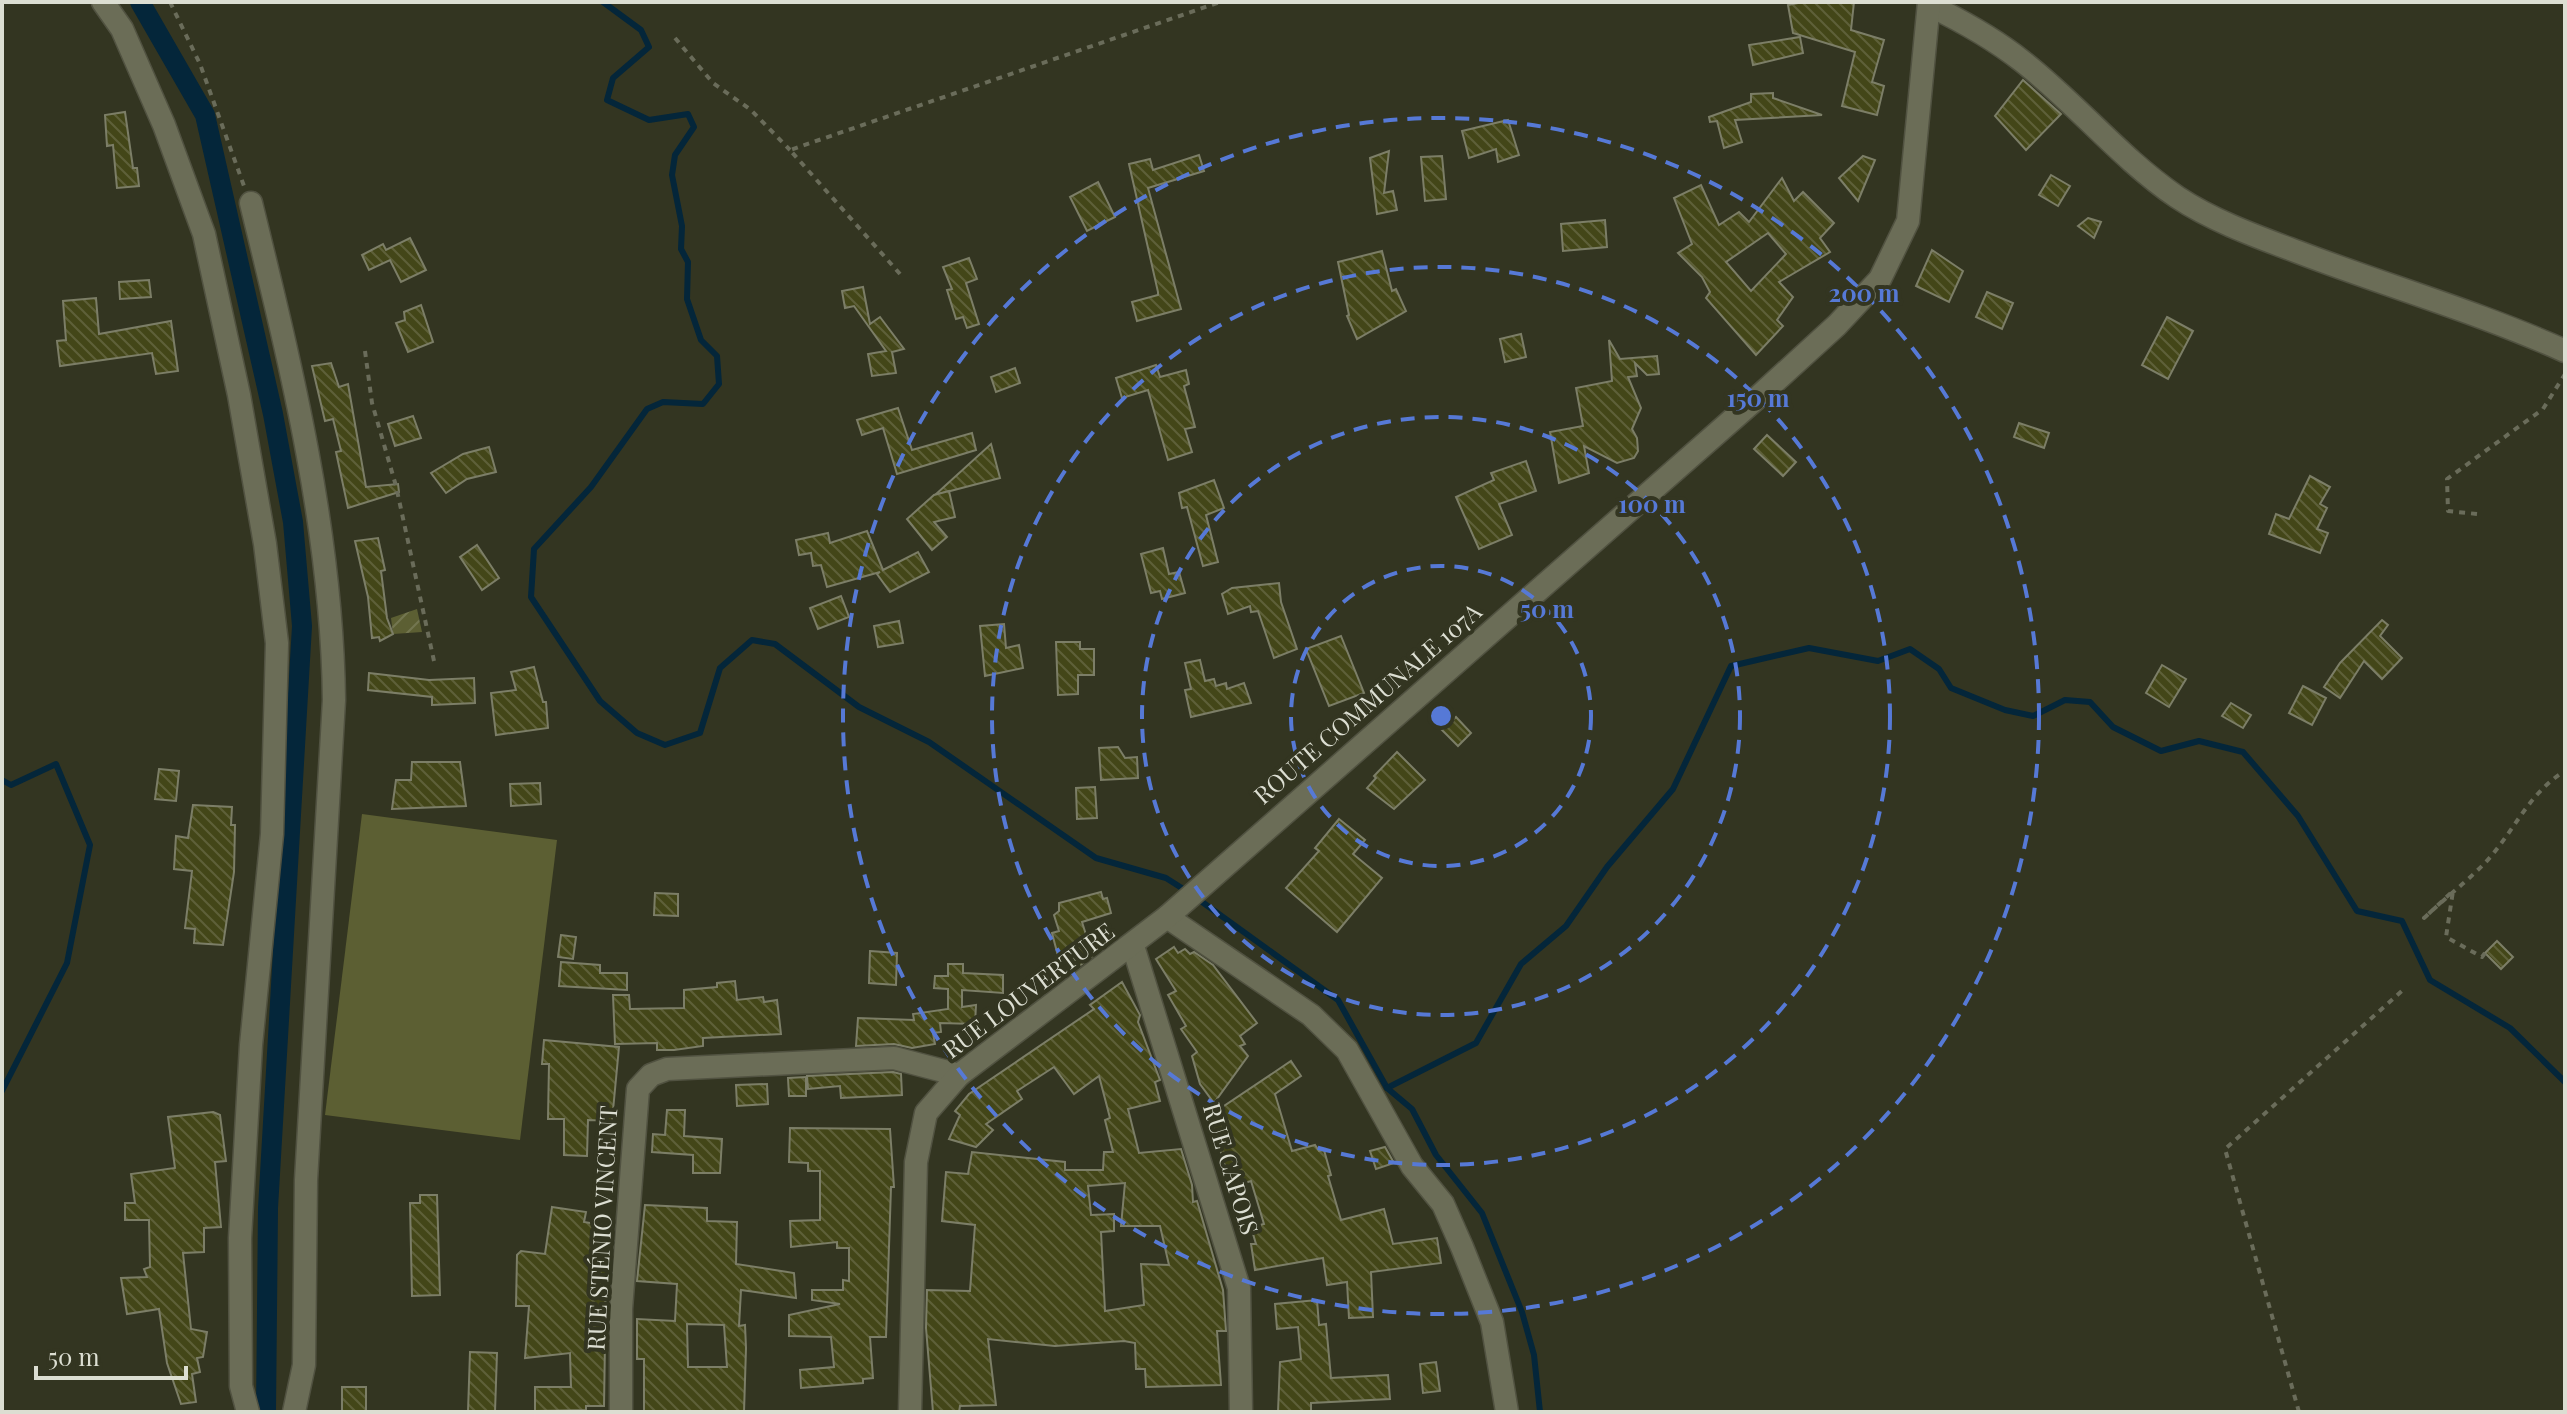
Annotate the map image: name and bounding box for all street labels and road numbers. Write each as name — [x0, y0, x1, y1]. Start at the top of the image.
street label: ROUTE COMMUNALE 107A — [1246, 594, 1488, 810]
street label: RUE LOUVERTURE — [935, 914, 1120, 1064]
street label: RUE CAPOIS — [1197, 1099, 1267, 1238]
street label: RUE STÉNIO VINCENT — [579, 1104, 623, 1351]

